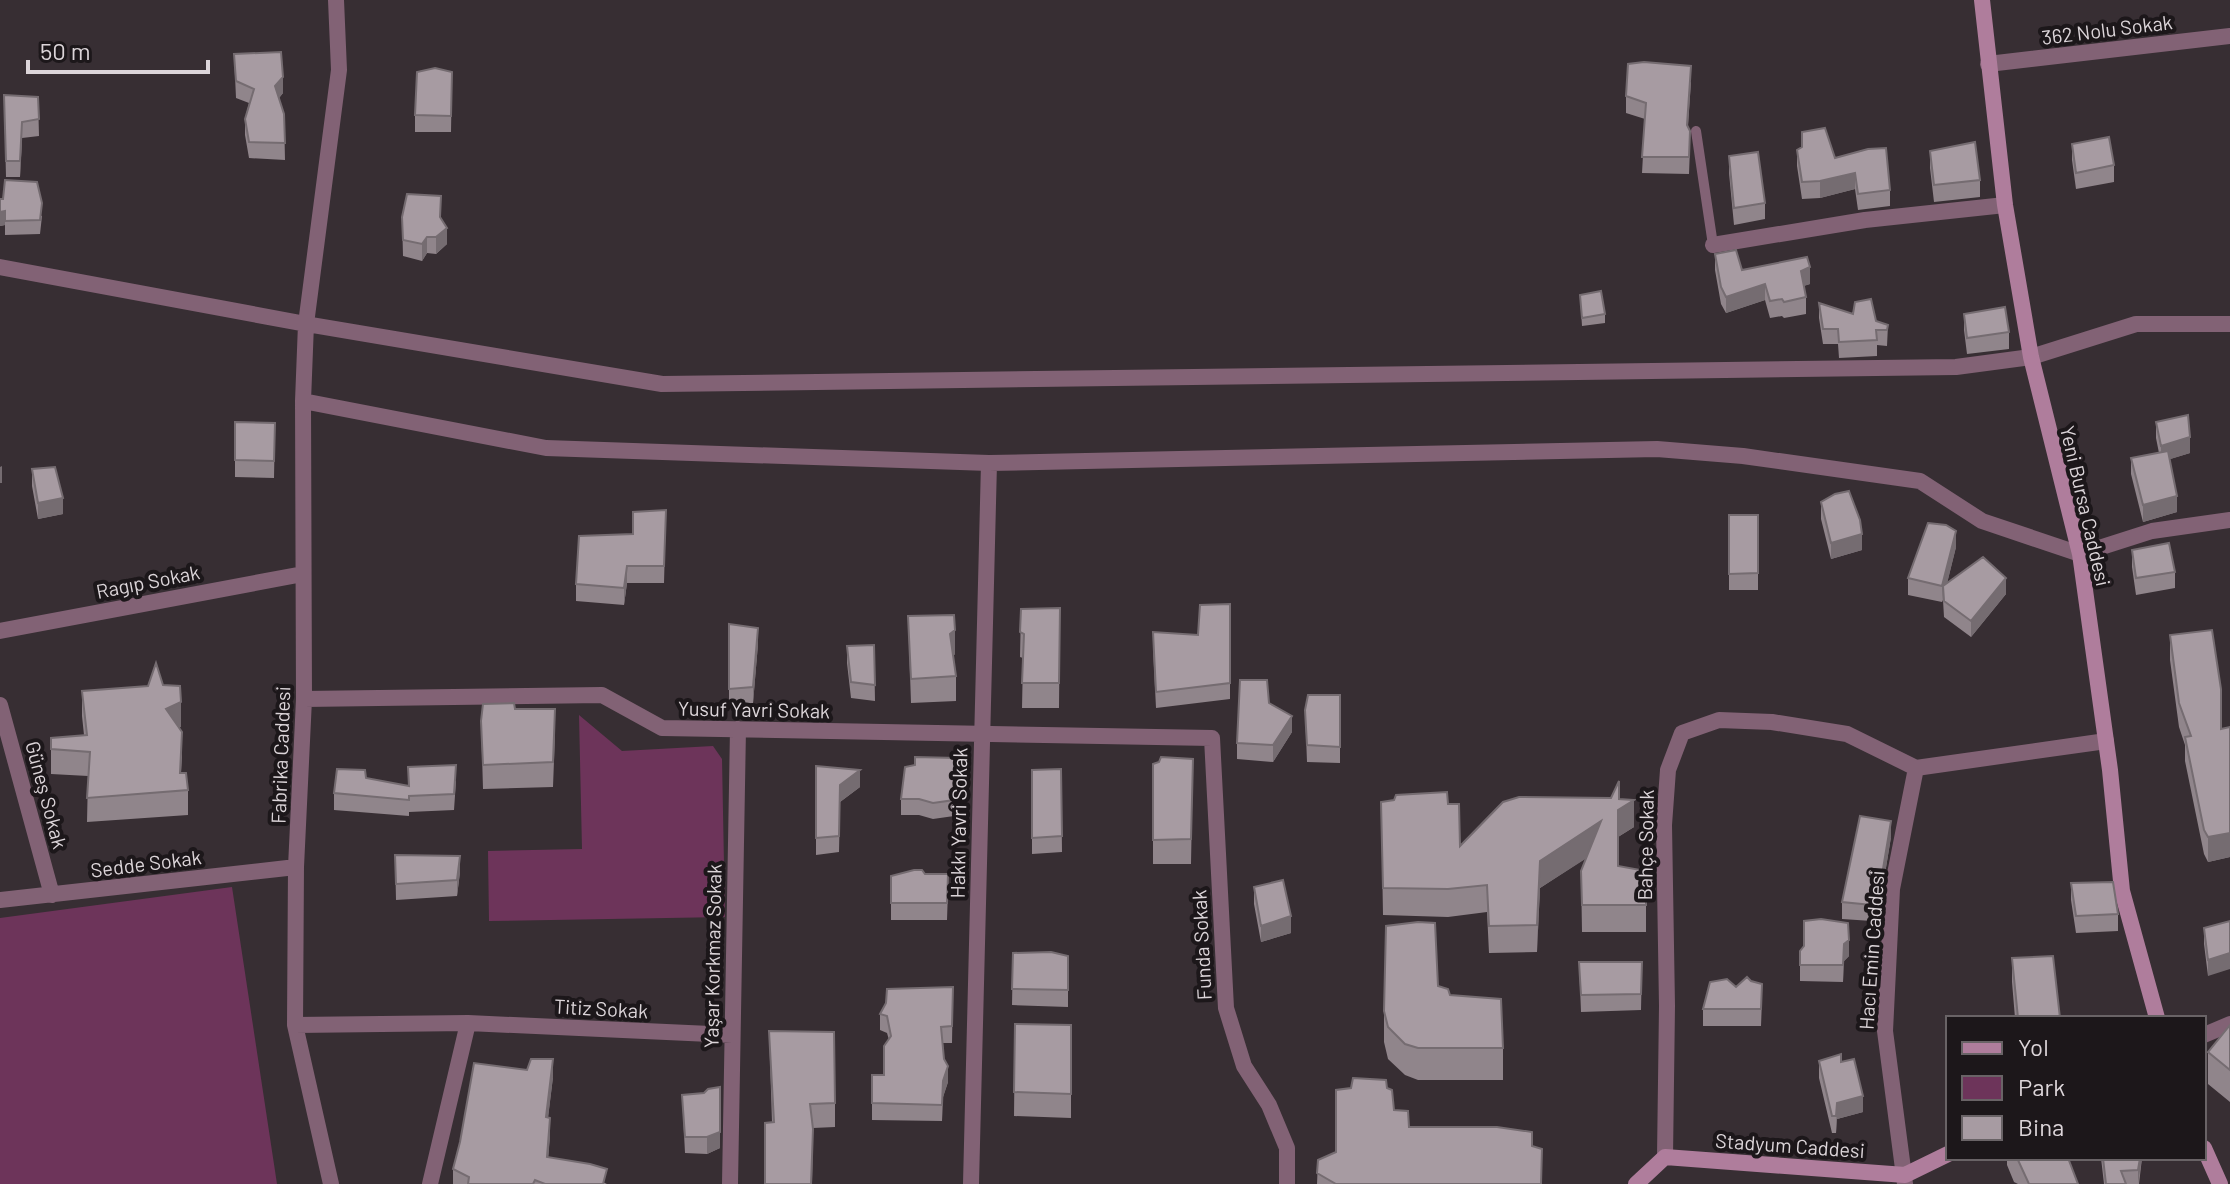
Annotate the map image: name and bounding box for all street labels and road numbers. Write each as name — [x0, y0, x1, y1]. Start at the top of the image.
street label: 362 Nolu Sokak — [2040, 9, 2174, 49]
street label: Yeni Bursa Caddesi — [2056, 423, 2116, 588]
street label: Ragıp Sokak — [94, 559, 202, 603]
street label: Fabrika Caddesi — [266, 686, 294, 824]
street label: Yusuf Yavri Sokak — [678, 696, 830, 722]
street label: Güneş Sokak — [21, 738, 73, 851]
street label: Hakkı Yavri Sokak — [945, 747, 971, 899]
street label: Bahçe Sokak — [1632, 789, 1658, 901]
street label: Sedde Sokak — [89, 844, 203, 882]
street label: Yaşar Korkmaz Sokak — [698, 864, 726, 1048]
street label: Hacı Emin Caddesi — [1853, 869, 1889, 1030]
street label: Funda Sokak — [1186, 889, 1216, 1001]
street label: Titiz Sokak — [553, 994, 649, 1022]
street label: Stadyum Caddesi — [1714, 1128, 1866, 1162]

